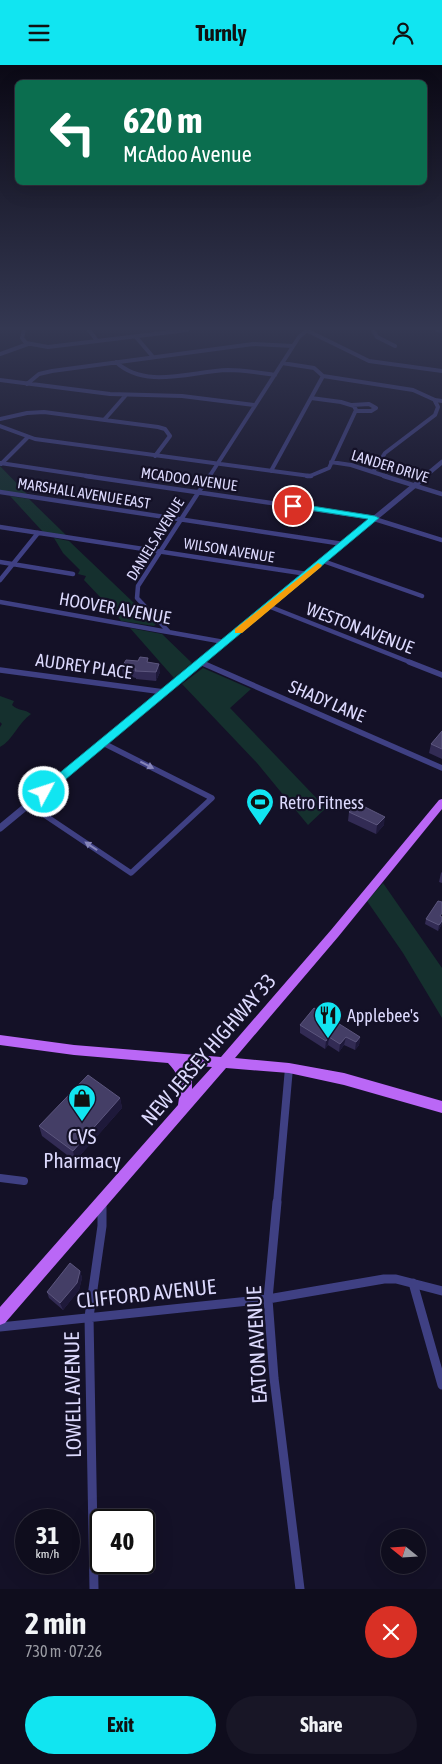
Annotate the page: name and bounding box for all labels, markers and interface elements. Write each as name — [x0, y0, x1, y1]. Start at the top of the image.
icon: menu — [25, 19, 53, 47]
icon: person — [389, 19, 417, 47]
text: Turnly — [195, 20, 247, 46]
icon: left — [40, 100, 105, 165]
text: 620 m — [123, 100, 202, 140]
text: McAdoo Avenue — [123, 141, 252, 167]
street label: LANDER DRIVE — [349, 446, 431, 486]
street label: MCADOO AVENUE — [140, 464, 239, 494]
street label: MARSHALL AVENUE EAST — [16, 474, 152, 512]
pin — [272, 485, 314, 527]
icon: arrive — [279, 492, 307, 520]
street label: DANIELS AVENUE — [123, 494, 187, 583]
street label: WILSON AVENUE — [183, 534, 276, 566]
street label: HOOVER AVENUE — [57, 588, 173, 628]
street label: WESTON AVENUE — [303, 598, 417, 658]
street label: AUDREY PLACE — [34, 649, 134, 683]
street label: SHADY LANE — [286, 676, 369, 727]
one-way arrow — [140, 761, 154, 769]
position arrow — [17, 765, 69, 817]
sports icon: Retro Fitness — [245, 787, 275, 826]
place label: Retro Fitness — [279, 792, 364, 813]
one-way arrow — [84, 841, 98, 851]
street label: NEW JERSEY HIGHWAY 33 — [136, 968, 280, 1130]
restaurant icon: Applebee's — [313, 1000, 343, 1039]
place label: Applebee's — [347, 1005, 419, 1026]
shop icon: CVS Pharmacy — [67, 1083, 97, 1122]
place label: CVS Pharmacy — [43, 1124, 121, 1172]
street label: CLIFFORD AVENUE — [75, 1274, 217, 1312]
street label: EATON AVENUE — [241, 1286, 271, 1404]
street label: LOWELL AVENUE — [59, 1332, 85, 1458]
speed limit sign: 40 — [90, 1509, 155, 1574]
text: 31 — [36, 1521, 59, 1549]
north arrow — [381, 1529, 426, 1574]
map controls — [381, 1529, 426, 1574]
text: km/h — [36, 1547, 59, 1561]
text: 2 min — [25, 1606, 86, 1640]
button: close — [365, 1606, 417, 1658]
text: 730 m · 07:26 — [25, 1642, 102, 1660]
button: Exit — [25, 1696, 216, 1754]
button: Share — [226, 1696, 417, 1754]

